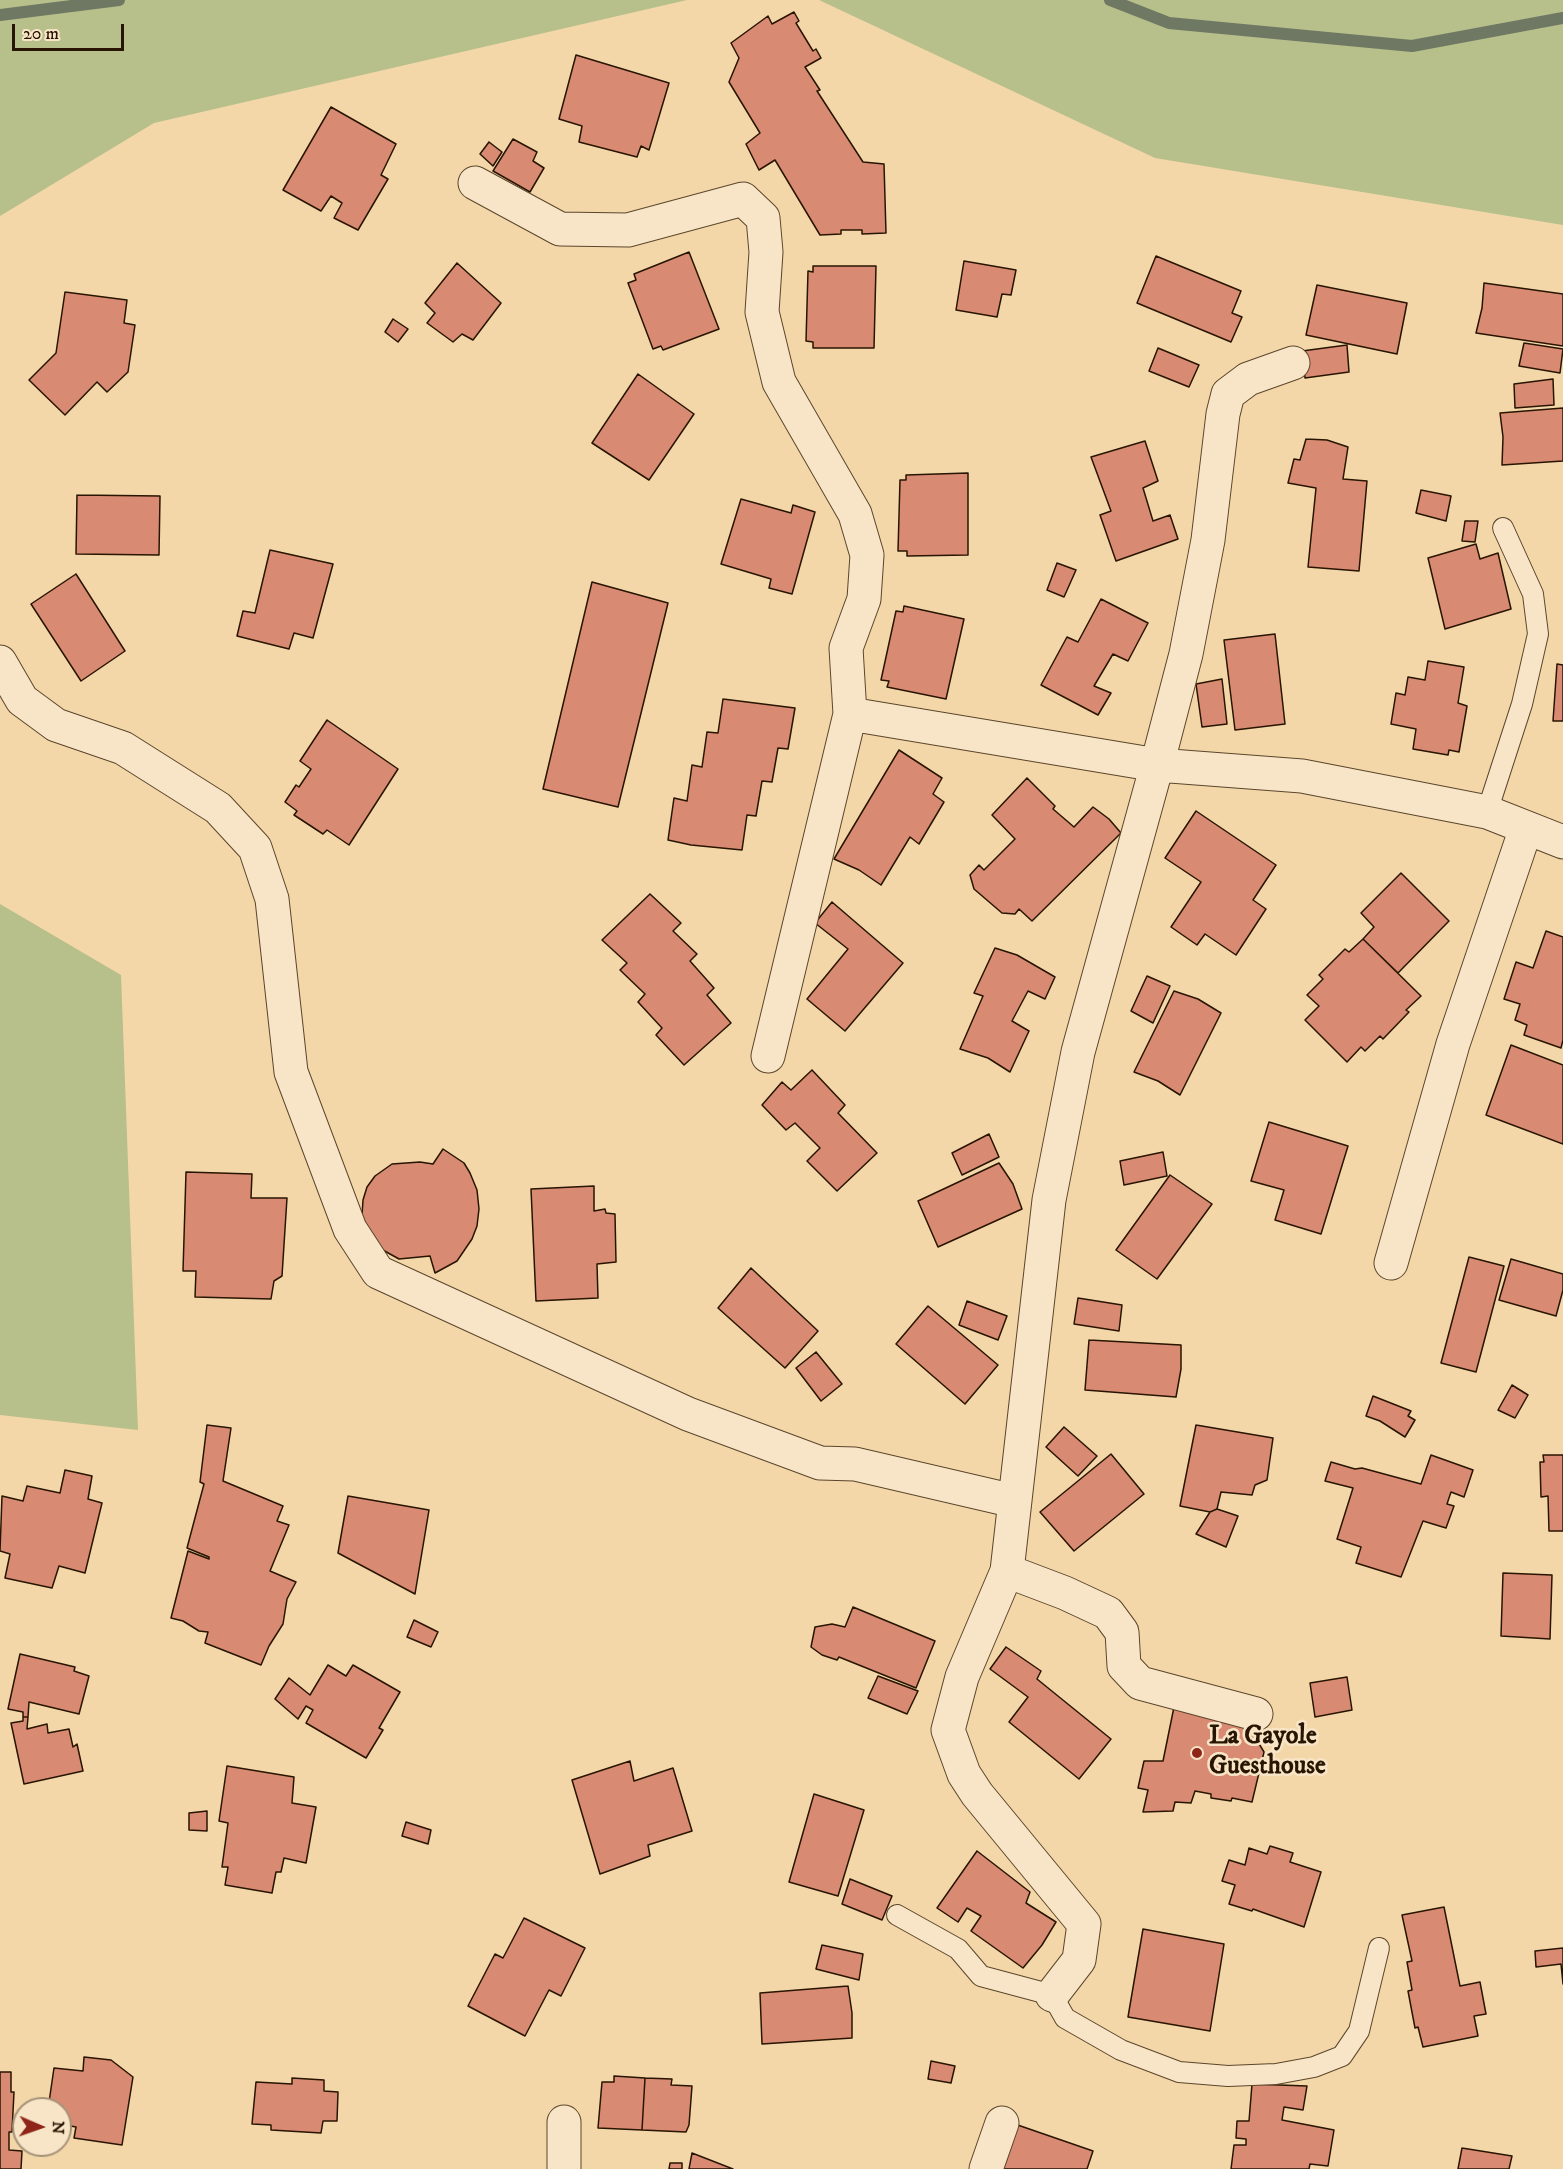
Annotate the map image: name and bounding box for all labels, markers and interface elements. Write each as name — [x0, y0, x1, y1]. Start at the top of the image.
scale bar — [15, 12, 128, 50]
text: 20 m — [23, 23, 59, 45]
place label: La Gayole Guesthouse — [1209, 1722, 1326, 1784]
marker: La Gayole Guesthouse — [1190, 1746, 1204, 1760]
north arrow — [12, 2097, 72, 2157]
text: N — [48, 2121, 68, 2134]

